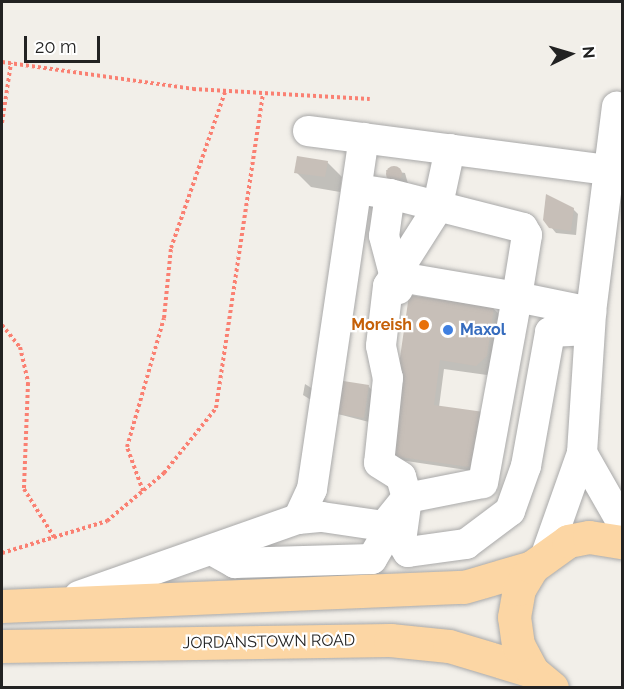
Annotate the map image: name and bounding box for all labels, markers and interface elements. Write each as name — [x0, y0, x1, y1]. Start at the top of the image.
scale bar — [27, 24, 104, 62]
north arrow — [540, 24, 600, 84]
text: 20 m — [35, 36, 77, 57]
text: N — [578, 45, 598, 59]
place label: Moreish — [351, 315, 412, 335]
marker: Moreish — [417, 318, 431, 332]
place label: Maxol — [460, 320, 506, 340]
marker: Maxol — [441, 323, 455, 337]
street label: JORDANSTOWN ROAD — [183, 631, 355, 653]

